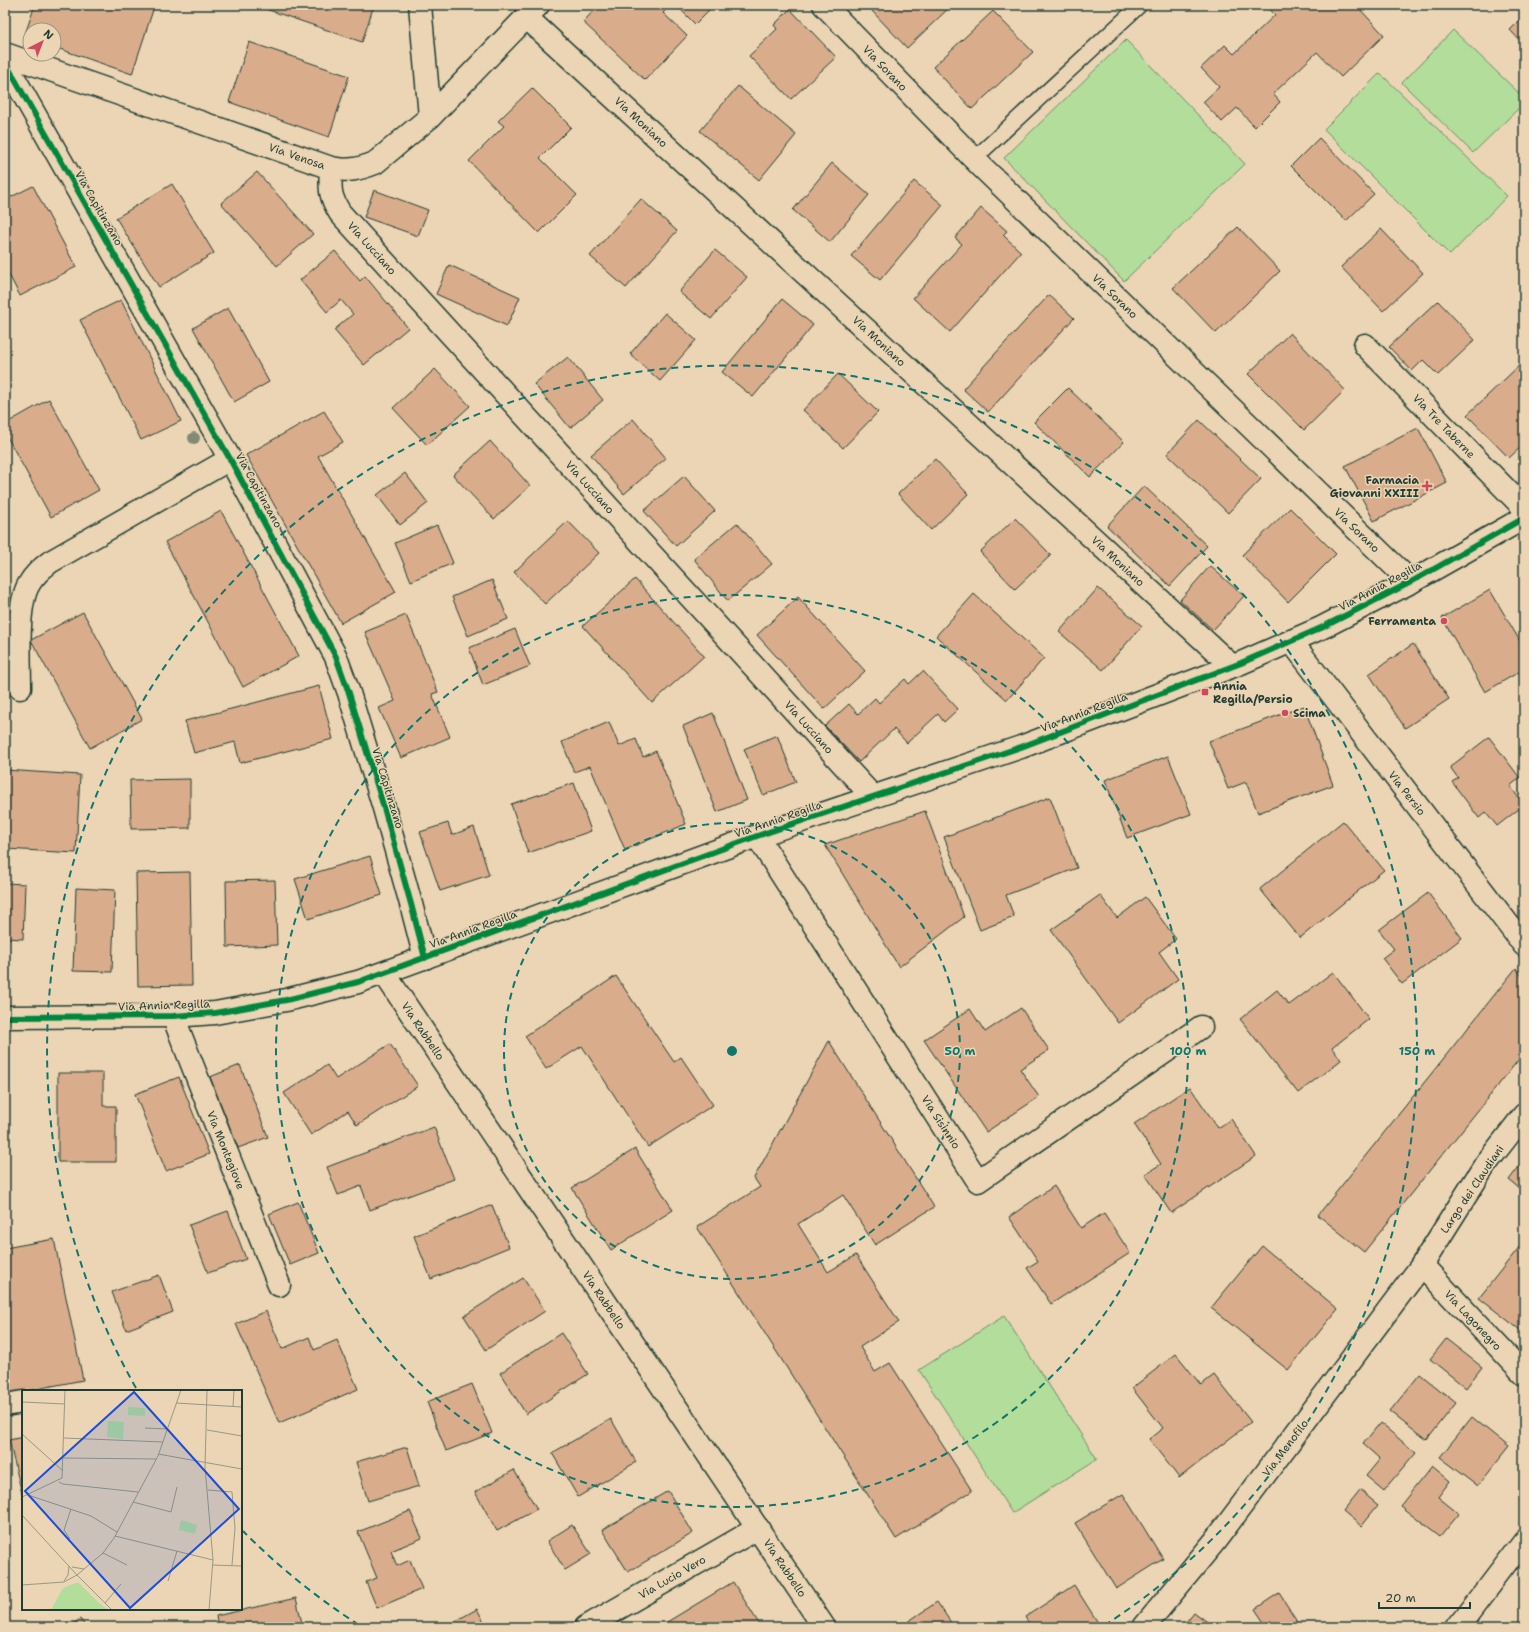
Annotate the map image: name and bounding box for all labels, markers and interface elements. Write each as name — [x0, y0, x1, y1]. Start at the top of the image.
north arrow — [22, 22, 62, 62]
text: N — [40, 26, 57, 44]
street label: Via Sorano — [859, 42, 910, 95]
street label: Via Moniano — [611, 94, 671, 151]
street label: Via Venosa — [267, 140, 327, 173]
street label: Via Capitinzano — [71, 168, 126, 249]
street label: Via Lucciano — [344, 219, 400, 278]
street label: Via Sorano — [1089, 271, 1141, 322]
street label: Via Moniano — [849, 313, 909, 370]
street label: Via Tre Taberne — [1409, 391, 1478, 462]
street label: Via Capitinzano — [232, 450, 286, 531]
street label: Via Lucciano — [562, 458, 618, 517]
place label: Farmacia Giovanni XXIII — [1330, 473, 1419, 501]
marker: Farmacia Giovanni XXIII — [1422, 481, 1432, 491]
street label: Via Sorano — [1331, 505, 1383, 556]
street label: Via Moniano — [1088, 533, 1148, 590]
street label: Via Annia Regilla — [1336, 558, 1425, 615]
place label: Ferramenta — [1368, 614, 1436, 629]
marker: Ferramenta — [1439, 616, 1449, 626]
place label: Annia Regilla/Persio — [1213, 679, 1293, 707]
marker: Annia Regilla/Persio — [1200, 687, 1210, 697]
street label: Via Annia Regilla — [1038, 689, 1130, 736]
street label: Via Lucciano — [781, 698, 837, 757]
place label: Scima — [1293, 706, 1326, 721]
marker: Scima — [1280, 708, 1290, 718]
street label: Via Capitinzano — [368, 746, 407, 831]
street label: Via Persio — [1385, 768, 1429, 819]
street label: Via Annia Regilla — [732, 797, 824, 842]
street label: Via Annia Regilla — [427, 907, 519, 952]
street label: Via Annia Regilla — [118, 996, 211, 1015]
street label: Via Rabbello — [398, 999, 448, 1064]
text: 50 m — [945, 1043, 976, 1059]
text: 100 m — [1170, 1043, 1207, 1059]
text: 150 m — [1399, 1043, 1435, 1059]
centre of rings — [725, 1044, 739, 1058]
street label: Via Sisinnio — [918, 1093, 964, 1152]
street label: Via Montegiove — [203, 1109, 248, 1192]
street label: Largo dei Claudiani — [1437, 1142, 1508, 1236]
street label: Via Rabbello — [579, 1268, 629, 1333]
street label: Via Lagonegro — [1441, 1287, 1505, 1354]
inset map — [22, 1390, 242, 1610]
street label: Via Menofilo — [1259, 1416, 1312, 1480]
street label: Via Rabbello — [760, 1536, 810, 1601]
street label: Via Lucio Vero — [636, 1552, 709, 1603]
scale bar — [1379, 1584, 1470, 1610]
text: 20 m — [1385, 1590, 1416, 1606]

